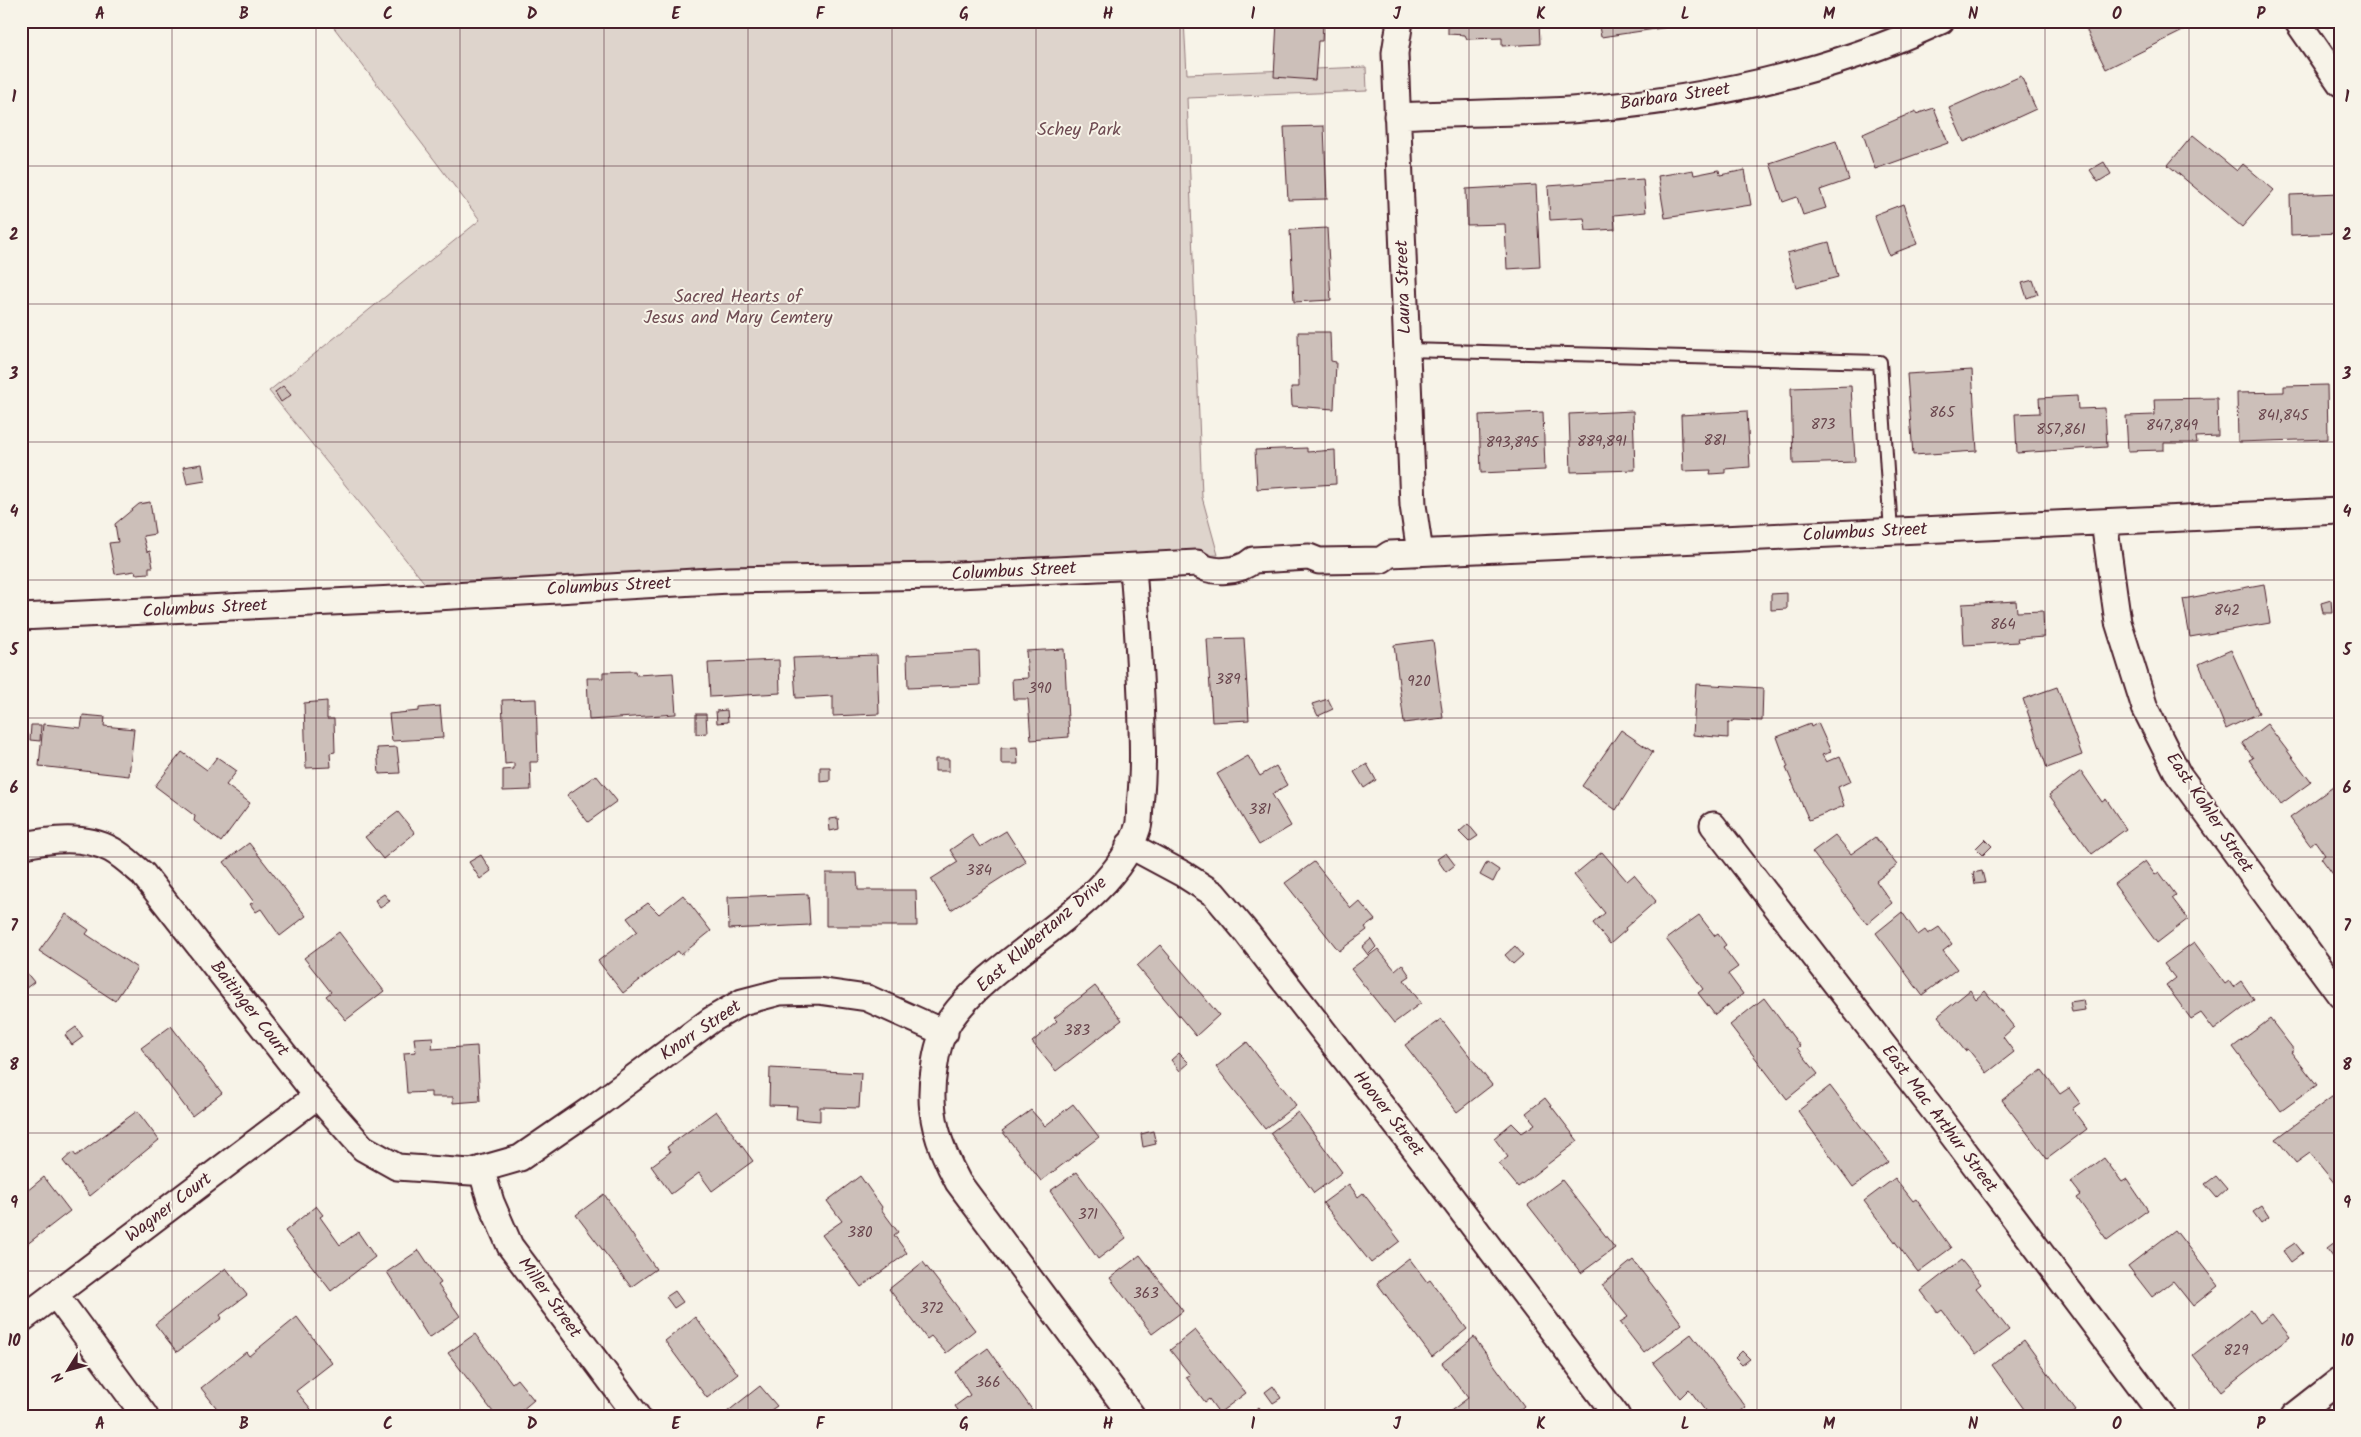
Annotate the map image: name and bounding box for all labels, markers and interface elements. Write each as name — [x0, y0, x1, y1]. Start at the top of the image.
text: A — [95, 2, 105, 27]
text: B — [239, 2, 249, 27]
text: C — [383, 2, 393, 27]
text: D — [527, 2, 538, 27]
text: E — [672, 2, 682, 27]
text: F — [816, 2, 826, 27]
text: G — [959, 2, 969, 27]
text: H — [1103, 2, 1113, 27]
text: I — [1251, 2, 1256, 27]
text: J — [1393, 2, 1402, 27]
text: K — [1536, 2, 1546, 27]
text: L — [1681, 2, 1689, 27]
text: M — [1823, 2, 1836, 27]
text: N — [1968, 2, 1978, 27]
text: O — [2112, 2, 2122, 27]
text: P — [2257, 2, 2267, 27]
street label: Barbara Street — [1618, 75, 1733, 119]
text: 1 — [12, 85, 17, 110]
text: 1 — [2345, 85, 2350, 110]
park label: Schey Park — [1037, 116, 1121, 145]
text: 2 — [9, 223, 19, 248]
text: 2 — [2342, 223, 2352, 248]
street label: Laura Street — [1388, 238, 1420, 335]
park label: Sacred Hearts of Jesus and Mary Cemtery — [644, 283, 833, 333]
text: 3 — [9, 362, 19, 387]
text: 3 — [2342, 362, 2352, 387]
house number: 865 — [1929, 401, 1956, 425]
house number: 841,845 — [2258, 404, 2309, 428]
house number: 873 — [1811, 413, 1836, 437]
house number: 847,849 — [2146, 414, 2199, 438]
house number: 857,861 — [2036, 418, 2086, 442]
house number: 881 — [1704, 429, 1727, 453]
house number: 889,891 — [1577, 430, 1627, 454]
house number: 893,895 — [1486, 431, 1539, 455]
text: 4 — [10, 500, 19, 525]
text: 4 — [2343, 500, 2352, 525]
street label: Columbus Street — [1802, 515, 1929, 551]
street label: Columbus Street — [951, 554, 1078, 590]
street label: Columbus Street — [546, 569, 673, 605]
street label: Columbus Street — [142, 591, 269, 627]
house number: 842 — [2214, 599, 2240, 623]
house number: 864 — [1990, 613, 2016, 637]
text: 5 — [9, 638, 20, 663]
text: 5 — [2342, 638, 2353, 663]
house number: 389 — [1216, 668, 1241, 692]
house number: 920 — [1407, 670, 1431, 694]
house number: 390 — [1028, 677, 1052, 701]
street label: East Kohler Street — [2158, 747, 2261, 880]
text: 6 — [10, 776, 19, 801]
text: 6 — [2343, 776, 2352, 801]
house number: 381 — [1249, 798, 1271, 822]
house number: 384 — [966, 859, 992, 883]
street label: East Klubertanz Drive — [970, 870, 1114, 1000]
text: 7 — [10, 914, 18, 939]
text: 7 — [2343, 914, 2351, 939]
street label: Baitinger Court — [202, 955, 297, 1064]
street label: Knorr Street — [654, 992, 749, 1069]
house number: 383 — [1064, 1019, 1091, 1043]
street label: East Mac Arthur Street — [1873, 1039, 2005, 1200]
text: 8 — [9, 1053, 19, 1078]
text: 8 — [2342, 1053, 2352, 1078]
street label: Hoover Street — [1345, 1065, 1432, 1164]
street label: Wagner Court — [119, 1165, 219, 1250]
text: 9 — [10, 1191, 18, 1216]
text: 9 — [2343, 1191, 2351, 1216]
house number: 371 — [1078, 1203, 1098, 1227]
house number: 380 — [847, 1221, 873, 1245]
street label: Miller Street — [510, 1251, 589, 1345]
house number: 363 — [1133, 1282, 1159, 1306]
house number: 372 — [920, 1297, 944, 1321]
text: 10 — [7, 1329, 21, 1354]
text: 10 — [2340, 1329, 2354, 1354]
house number: 829 — [2223, 1339, 2249, 1363]
north arrow — [42, 1344, 92, 1394]
text: N — [47, 1367, 70, 1387]
house number: 366 — [975, 1371, 1001, 1395]
text: A — [95, 1412, 105, 1437]
text: B — [239, 1412, 249, 1437]
text: C — [383, 1412, 393, 1437]
text: D — [527, 1412, 538, 1437]
text: E — [672, 1412, 682, 1437]
text: F — [816, 1412, 826, 1437]
text: G — [959, 1412, 969, 1437]
text: H — [1103, 1412, 1113, 1437]
text: I — [1251, 1412, 1256, 1437]
text: J — [1393, 1412, 1402, 1437]
text: K — [1536, 1412, 1546, 1437]
text: L — [1681, 1412, 1689, 1437]
text: M — [1823, 1412, 1836, 1437]
text: N — [1968, 1412, 1978, 1437]
text: O — [2112, 1412, 2122, 1437]
text: P — [2257, 1412, 2267, 1437]

